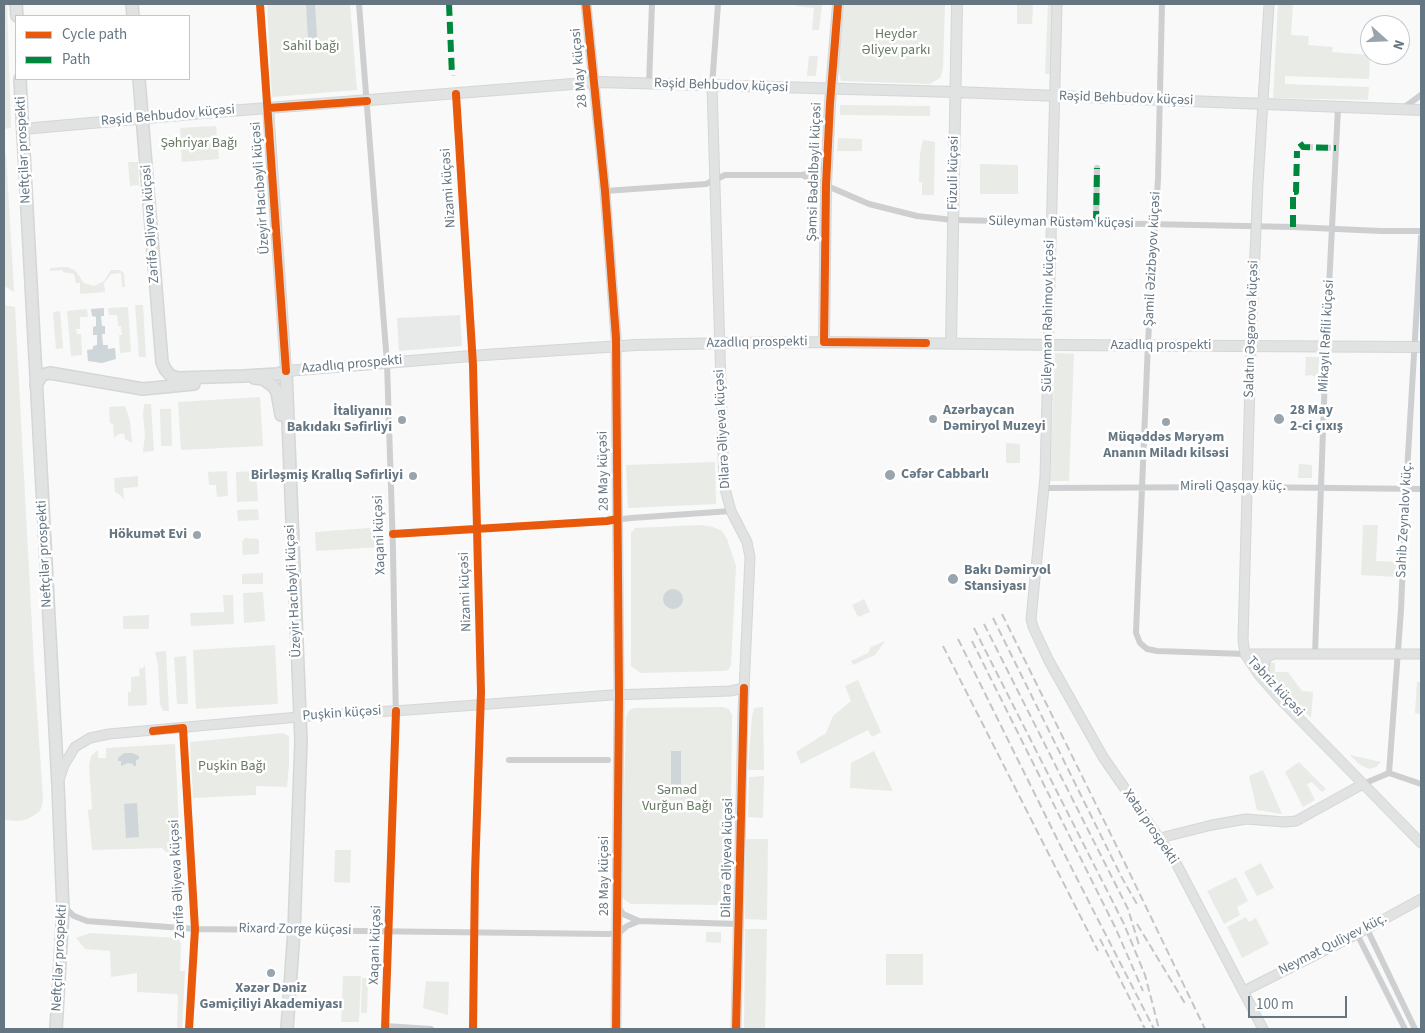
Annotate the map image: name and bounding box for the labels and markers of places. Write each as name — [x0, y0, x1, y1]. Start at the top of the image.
place label: Azərbaycan Dəmiryol Muzeyi — [943, 403, 1046, 436]
place label: 28 May 2-ci çıxış — [1290, 403, 1343, 436]
place label: İtaliyanın Bakıdakı Səfirliyi — [287, 404, 392, 437]
marker: 28 May 2-ci çıxış — [1272, 412, 1286, 426]
marker: Azərbaycan Dəmiryol Muzeyi — [927, 413, 939, 425]
marker: İtaliyanın Bakıdakı Səfirliyi — [396, 414, 408, 426]
marker: Müqəddəs Məryəm Ananın Miladı kilsəsi — [1160, 416, 1172, 428]
place label: Müqəddəs Məryəm Ananın Miladı kilsəsi — [1103, 430, 1229, 462]
place label: Cəfər Cabbarlı — [901, 467, 989, 483]
place label: Birləşmiş Krallıq Səfirliyi — [251, 468, 403, 484]
marker: Cəfər Cabbarlı — [883, 468, 897, 482]
marker: Birləşmiş Krallıq Səfirliyi — [407, 470, 419, 482]
place label: Hökumət Evi — [109, 527, 187, 543]
marker: Hökumət Evi — [191, 529, 203, 541]
place label: Bakı Dəmiryol Stansiyası — [964, 563, 1051, 596]
marker: Bakı Dəmiryol Stansiyası — [946, 572, 960, 586]
marker: Xəzər Dəniz Gəmiçiliyi Akademiyası — [265, 967, 277, 979]
place label: Xəzər Dəniz Gəmiçiliyi Akademiyası — [200, 981, 342, 1014]

